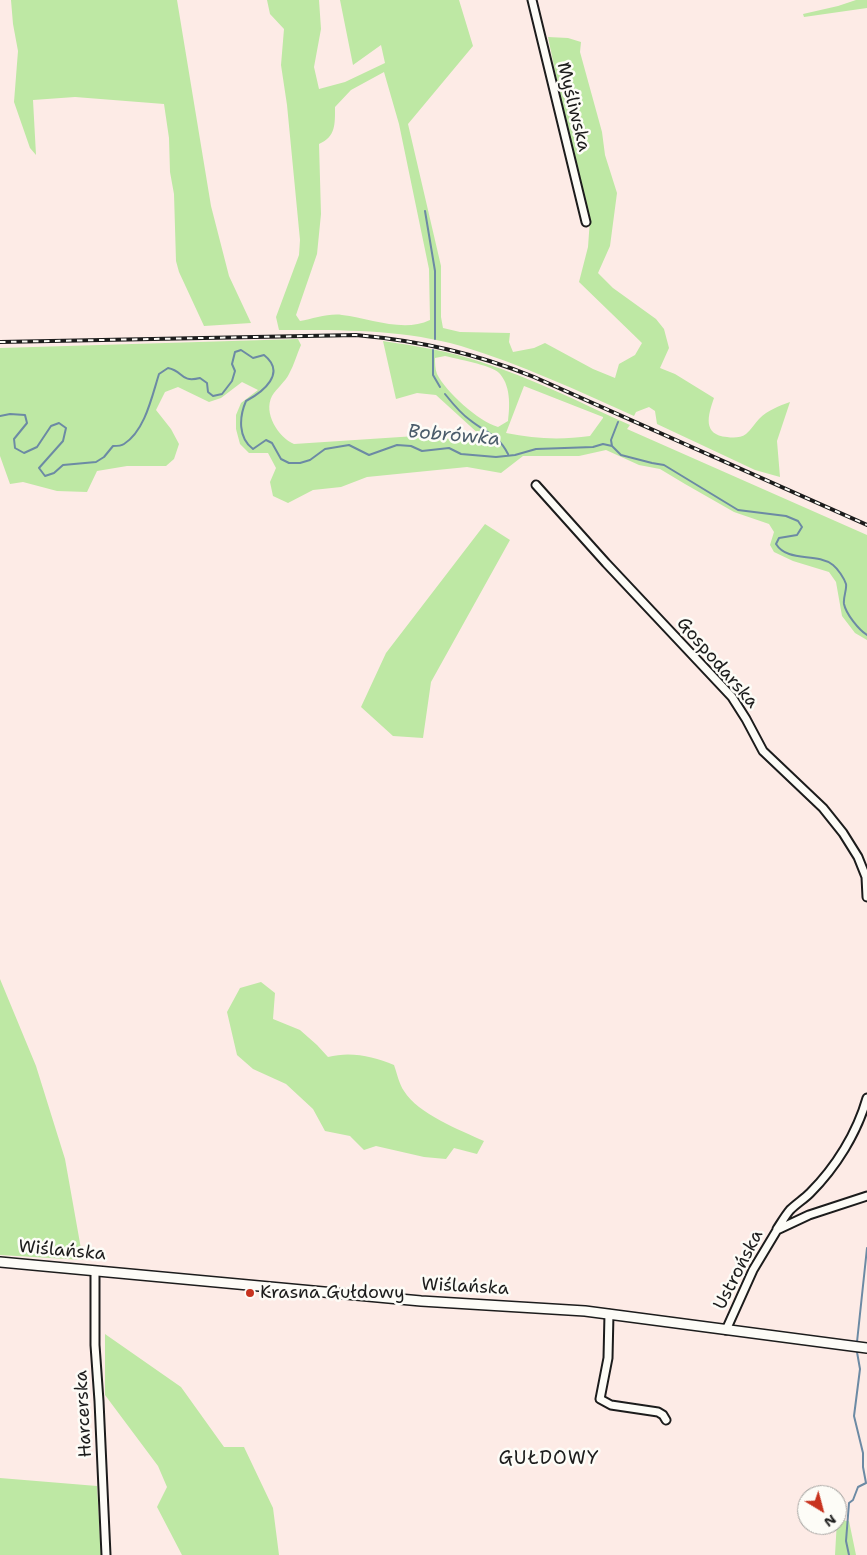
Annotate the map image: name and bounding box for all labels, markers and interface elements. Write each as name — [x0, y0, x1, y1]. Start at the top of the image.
street label: Myśliwska — [551, 60, 595, 154]
water label: Bobrówka — [407, 421, 501, 451]
street label: Gospodarska — [672, 613, 762, 713]
street label: Ustrońska — [710, 1226, 768, 1314]
street label: Wiślańska — [17, 1236, 107, 1266]
street label: Wiślańska — [421, 1274, 509, 1300]
place label: Krasna Gułdowy — [260, 1282, 405, 1304]
marker: Krasna Gułdowy — [244, 1287, 256, 1299]
street label: Harcerska — [71, 1370, 97, 1458]
district label: GUŁDOWY — [498, 1448, 600, 1470]
north arrow — [797, 1485, 847, 1535]
text: N — [821, 1511, 840, 1532]

